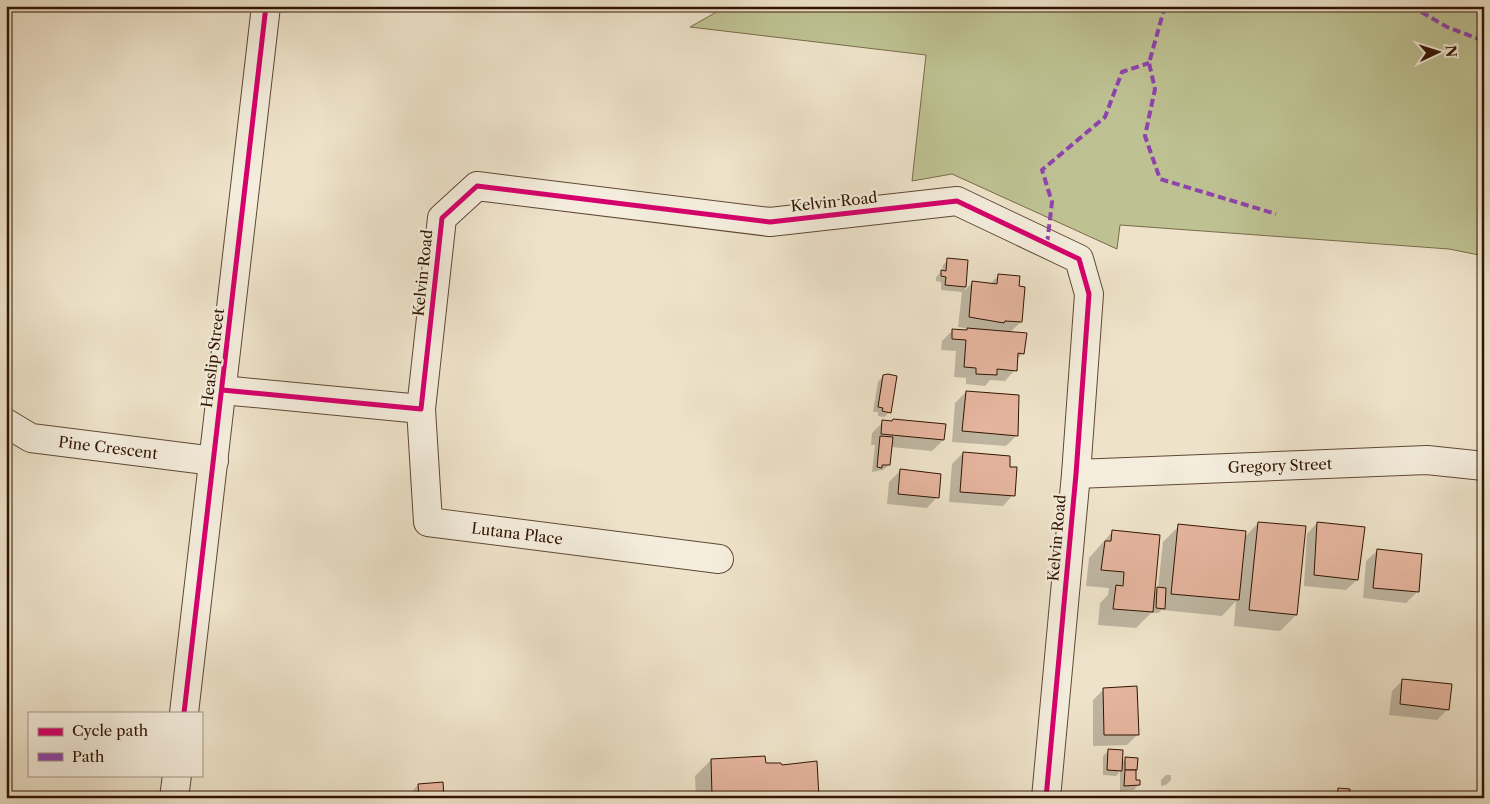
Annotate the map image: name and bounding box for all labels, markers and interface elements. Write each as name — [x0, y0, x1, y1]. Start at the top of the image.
north arrow — [1412, 28, 1462, 78]
text: N — [1442, 44, 1460, 58]
street label: Kelvin Road — [790, 187, 878, 216]
street label: Kelvin Road — [408, 229, 437, 317]
street label: Heaslip Street — [197, 306, 228, 409]
street label: Pine Crescent — [57, 432, 159, 463]
street label: Gregory Street — [1228, 454, 1333, 477]
street label: Kelvin Road — [1043, 494, 1070, 582]
street label: Lutana Place — [470, 518, 564, 549]
legend — [28, 712, 202, 776]
text: Cycle path — [72, 721, 149, 740]
text: Path — [72, 747, 105, 766]

